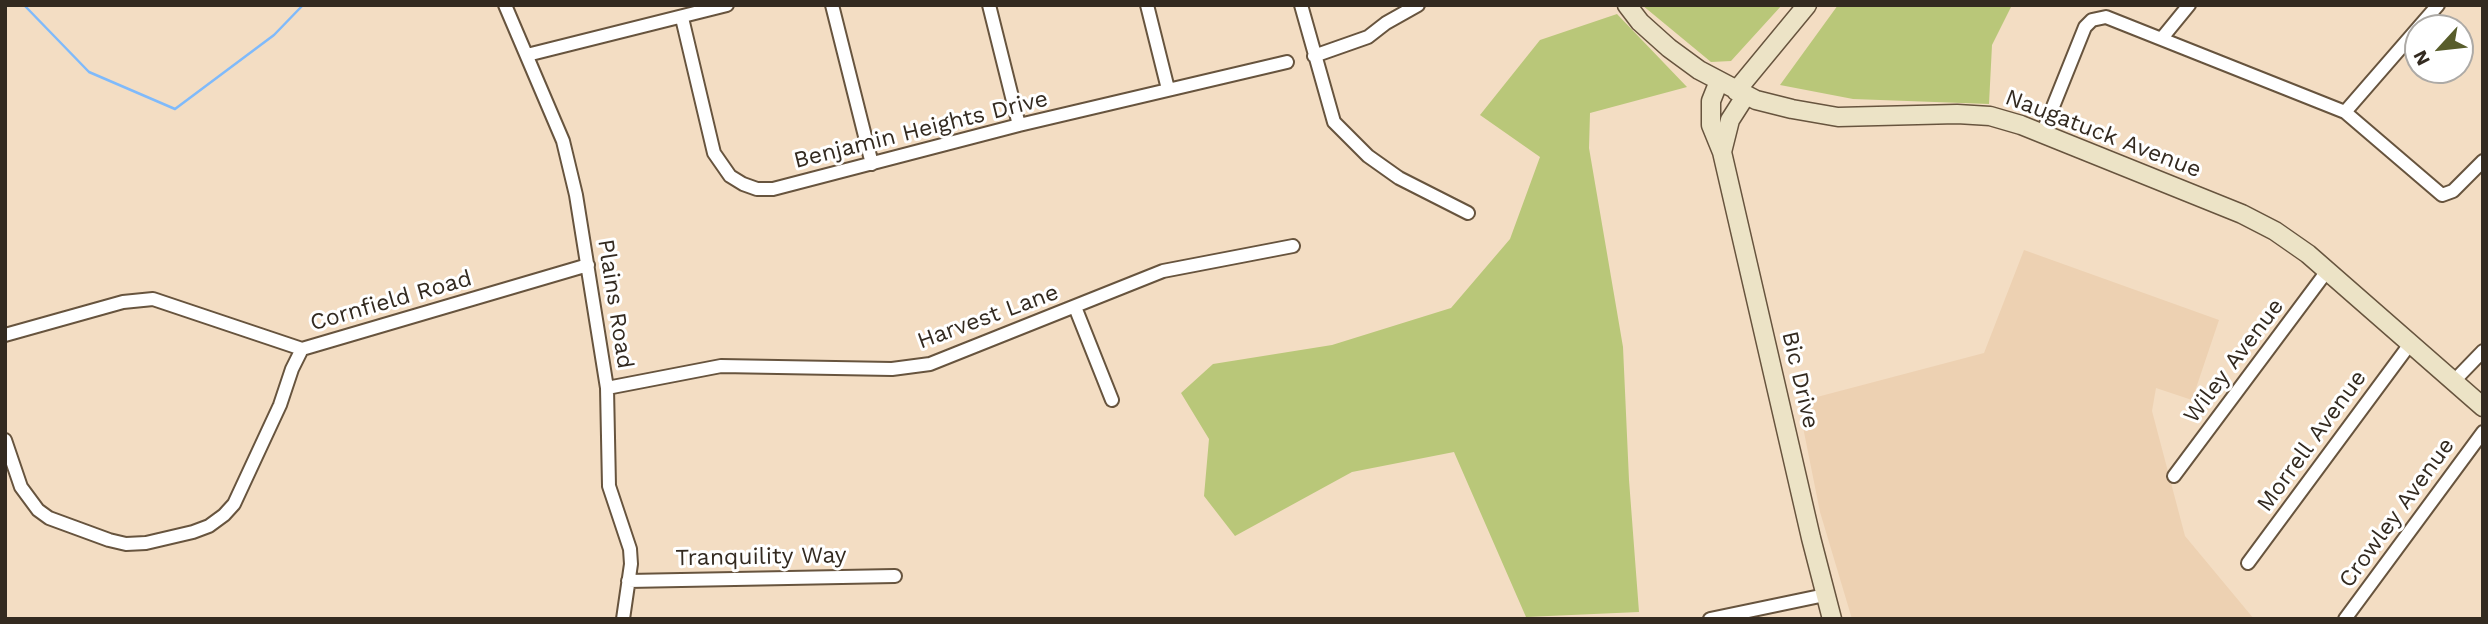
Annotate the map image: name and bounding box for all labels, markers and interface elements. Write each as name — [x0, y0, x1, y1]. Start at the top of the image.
north arrow — [2404, 14, 2474, 84]
text: N — [2408, 46, 2435, 69]
street label: Naugatuck Avenue — [2001, 84, 2205, 184]
street label: Benjamin Heights Drive — [791, 85, 1051, 175]
street label: Plains Road — [591, 237, 639, 371]
street label: Cornfield Road — [307, 265, 475, 337]
street label: Harvest Lane — [914, 279, 1062, 355]
street label: Wiley Avenue — [2178, 293, 2290, 429]
street label: Bic Drive — [1775, 329, 1825, 431]
street label: Morrell Avenue — [2251, 365, 2373, 517]
street label: Crowley Avenue — [2333, 433, 2461, 593]
street label: Tranquility Way — [675, 542, 847, 572]

